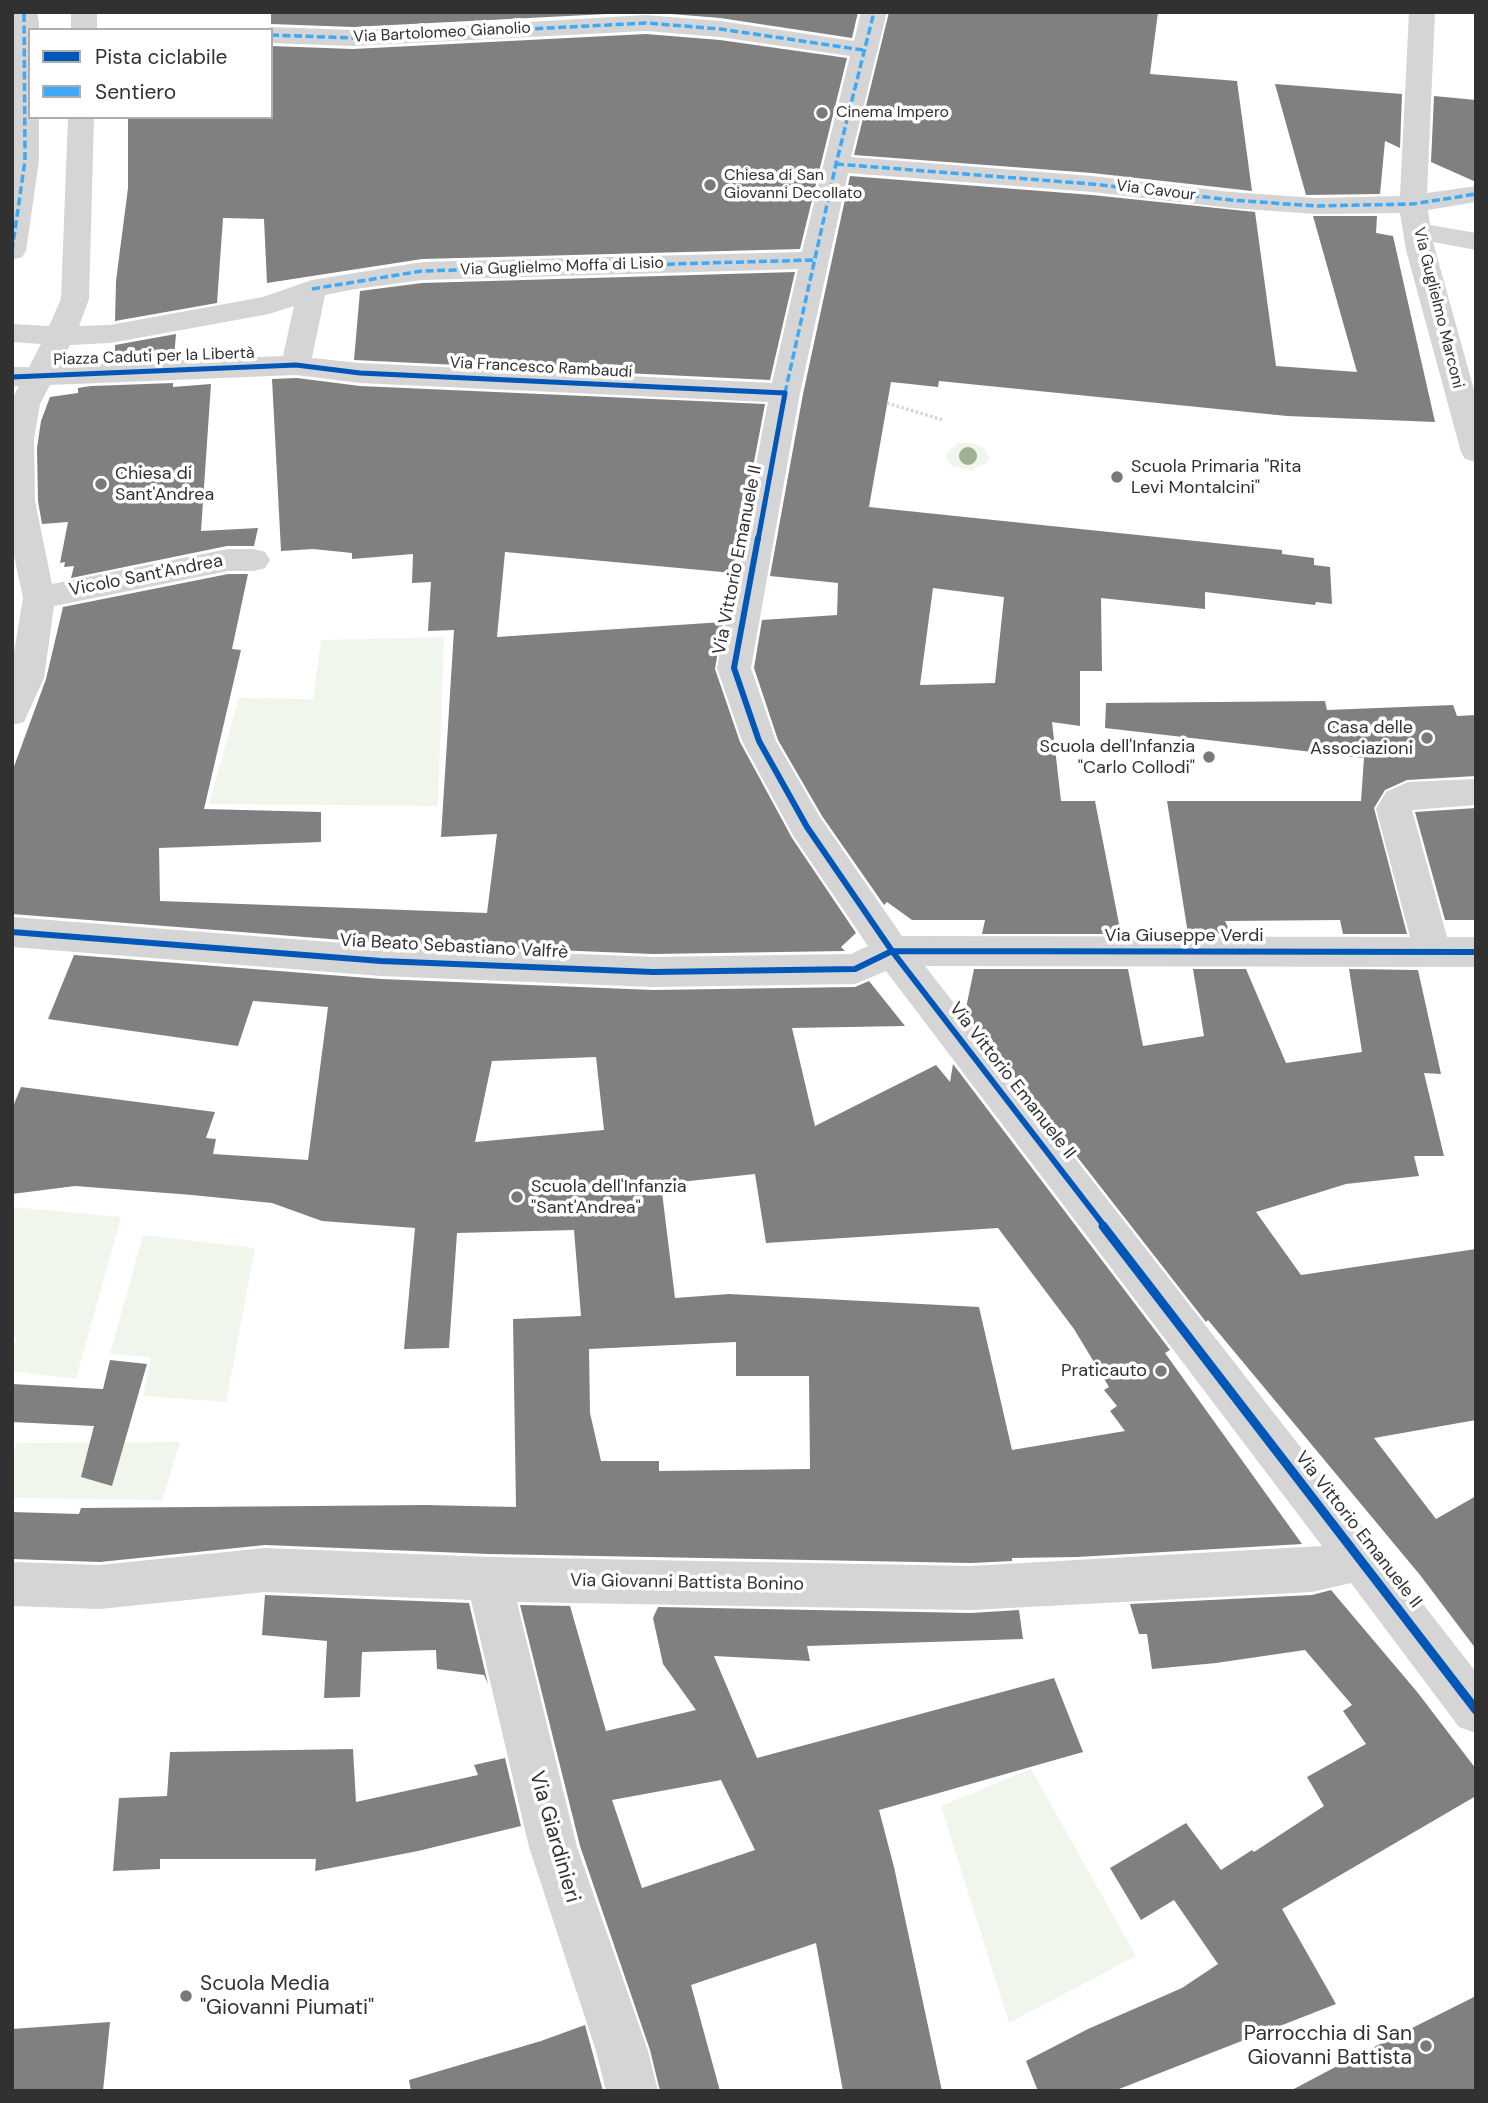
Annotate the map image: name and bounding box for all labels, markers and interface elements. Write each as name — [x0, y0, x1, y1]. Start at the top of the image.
street label: Via Bartolomeo Gianolio — [353, 19, 531, 47]
legend — [28, 28, 273, 119]
text: Pista ciclabile — [95, 43, 228, 71]
text: Sentiero — [95, 78, 176, 106]
place label: Cinema Impero — [836, 103, 949, 123]
marker: Cinema Impero — [814, 105, 830, 121]
place label: Chiesa di San Giovanni Decollato — [724, 166, 862, 204]
marker: Chiesa di San Giovanni Decollato — [702, 177, 718, 193]
street label: Via Cavour — [1115, 177, 1197, 205]
street label: Via Guglielmo Marconi — [1409, 226, 1467, 390]
street label: Via Guglielmo Moffa di Lisio — [460, 254, 664, 280]
street label: Piazza Caduti per la Libertà — [53, 344, 255, 370]
street label: Via Francesco Rambaudi — [449, 354, 633, 382]
place label: Scuola Primaria "Rita Levi Montalcini" — [1131, 456, 1301, 498]
place label: Chiesa di Sant'Andrea — [115, 463, 214, 505]
street label: Via Vittorio Emanuele II — [709, 463, 767, 657]
marker: Scuola Primaria "Rita Levi Montalcini" — [1109, 469, 1125, 485]
marker: Chiesa di Sant'Andrea — [93, 476, 109, 492]
street label: Vicolo Sant'Andrea — [67, 551, 225, 601]
place label: Casa delle Associazioni — [1310, 717, 1413, 760]
marker: Casa delle Associazioni — [1419, 730, 1435, 746]
place label: Scuola dell'Infanzia "Carlo Collodi" — [1039, 736, 1195, 778]
marker: Scuola dell'Infanzia "Carlo Collodi" — [1201, 749, 1217, 765]
street label: Via Giuseppe Verdi — [1104, 925, 1264, 947]
street label: Via Beato Sebastiano Valfrè — [339, 930, 569, 964]
street label: Via Vittorio Emanuele II — [944, 998, 1080, 1164]
place label: Scuola dell'Infanzia "Sant'Andrea" — [531, 1176, 687, 1218]
marker: Scuola dell'Infanzia "Sant'Andrea" — [509, 1189, 525, 1205]
place label: Praticauto — [1061, 1360, 1147, 1382]
marker: Praticauto — [1153, 1363, 1169, 1379]
street label: Via Vittorio Emanuele II — [1290, 1447, 1426, 1613]
street label: Via Giovanni Battista Bonino — [570, 1570, 804, 1596]
street label: Via Giardinieri — [523, 1768, 585, 1906]
place label: Scuola Media "Giovanni Piumati" — [200, 1971, 374, 2021]
marker: Scuola Media "Giovanni Piumati" — [178, 1988, 194, 2004]
place label: Parrocchia di San Giovanni Battista — [1244, 2021, 1412, 2071]
marker: Parrocchia di San Giovanni Battista — [1418, 2038, 1434, 2054]

